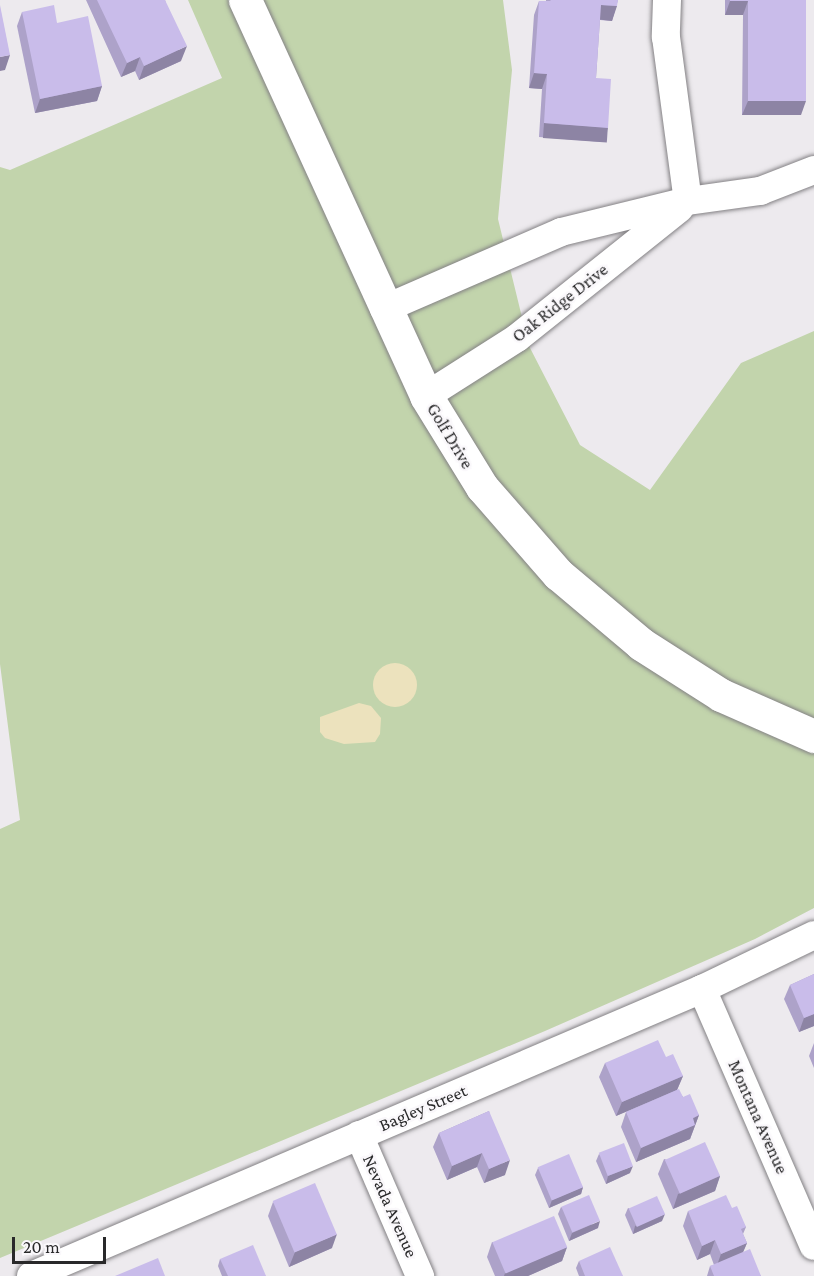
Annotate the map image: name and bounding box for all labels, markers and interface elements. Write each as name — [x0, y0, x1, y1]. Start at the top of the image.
street label: Oak Ridge Drive — [508, 259, 612, 347]
street label: Golf Drive — [422, 399, 478, 473]
street label: Montana Avenue — [723, 1057, 793, 1177]
street label: Bagley Street — [376, 1080, 470, 1136]
street label: Nevada Avenue — [358, 1151, 422, 1261]
scale bar — [15, 1225, 110, 1263]
text: 20 m — [23, 1237, 60, 1257]

